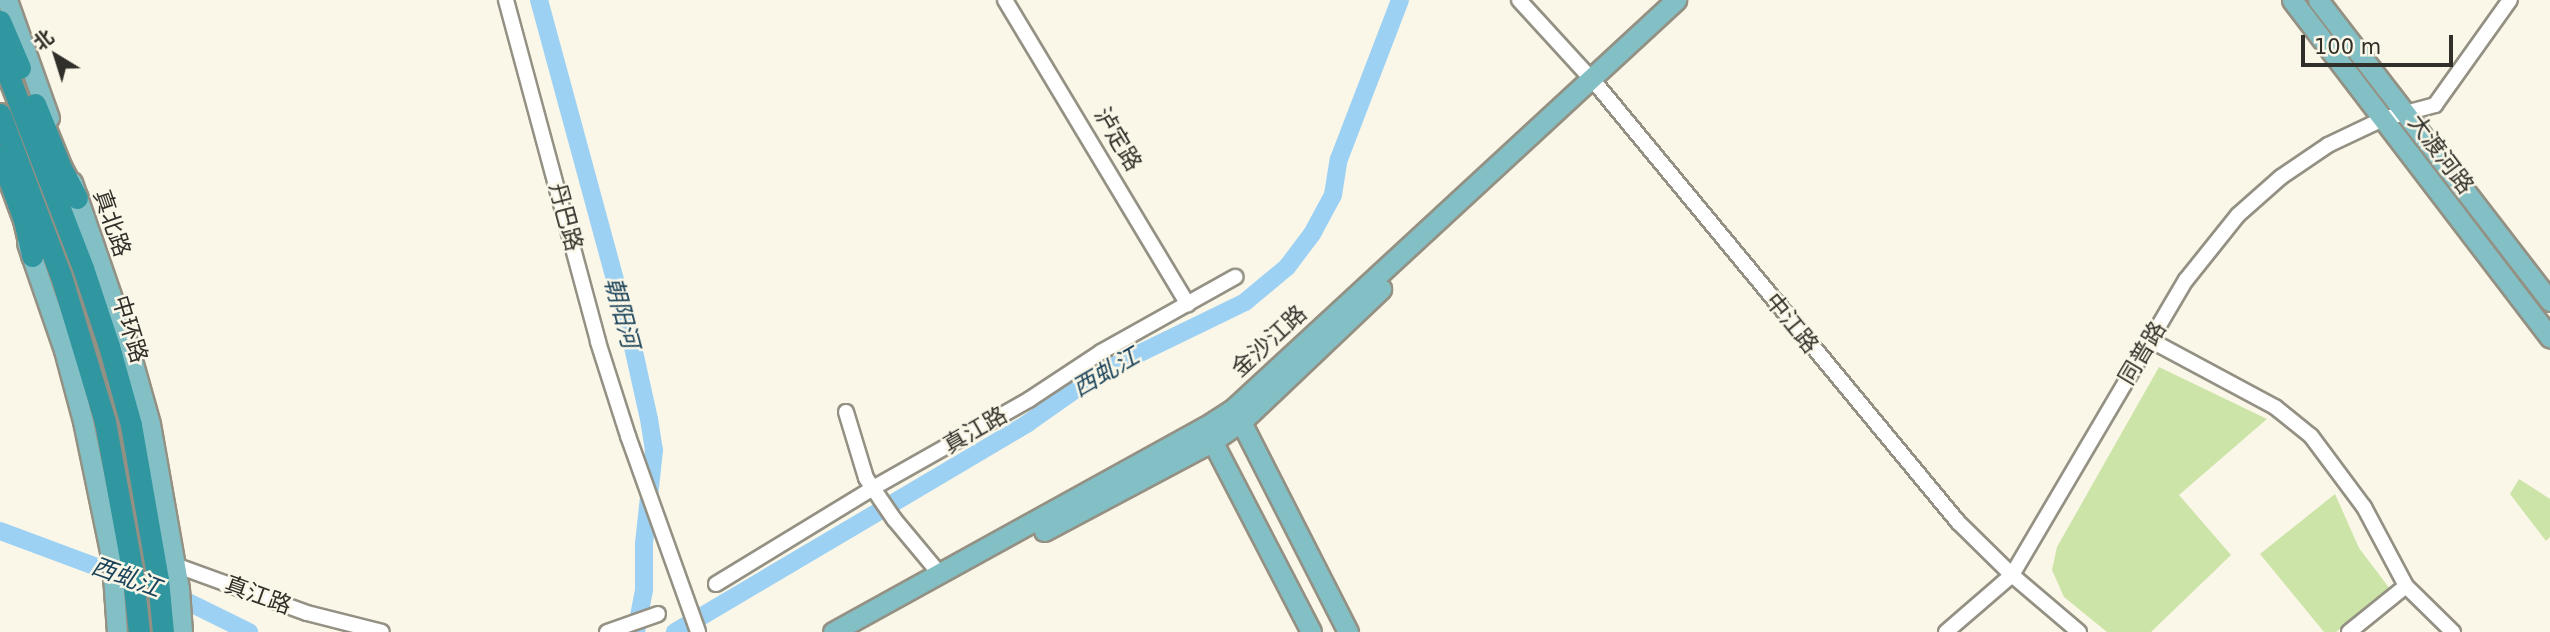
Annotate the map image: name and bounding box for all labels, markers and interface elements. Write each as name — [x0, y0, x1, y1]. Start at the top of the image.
north arrow — [21, 21, 91, 91]
scale bar — [2305, 21, 2457, 65]
text: 北 — [29, 25, 57, 54]
text: 100 m — [2314, 35, 2381, 59]
street label: 泸定路 — [1088, 102, 1148, 176]
street label: 大渡河路 — [2402, 109, 2480, 199]
street label: 丹巴路 — [544, 180, 588, 254]
street label: 真北路 — [88, 186, 136, 260]
water label: 朝阳河 — [598, 274, 644, 352]
street label: 中江路 — [1760, 288, 1824, 358]
street label: 中环路 — [107, 292, 153, 366]
street label: 金沙江路 — [1226, 300, 1312, 382]
street label: 同普路 — [2112, 316, 2172, 390]
water label: 西虬江 — [1068, 343, 1144, 403]
street label: 真江路 — [938, 401, 1012, 459]
water label: 西虬江 — [87, 552, 165, 604]
street label: 真江路 — [221, 570, 295, 620]

